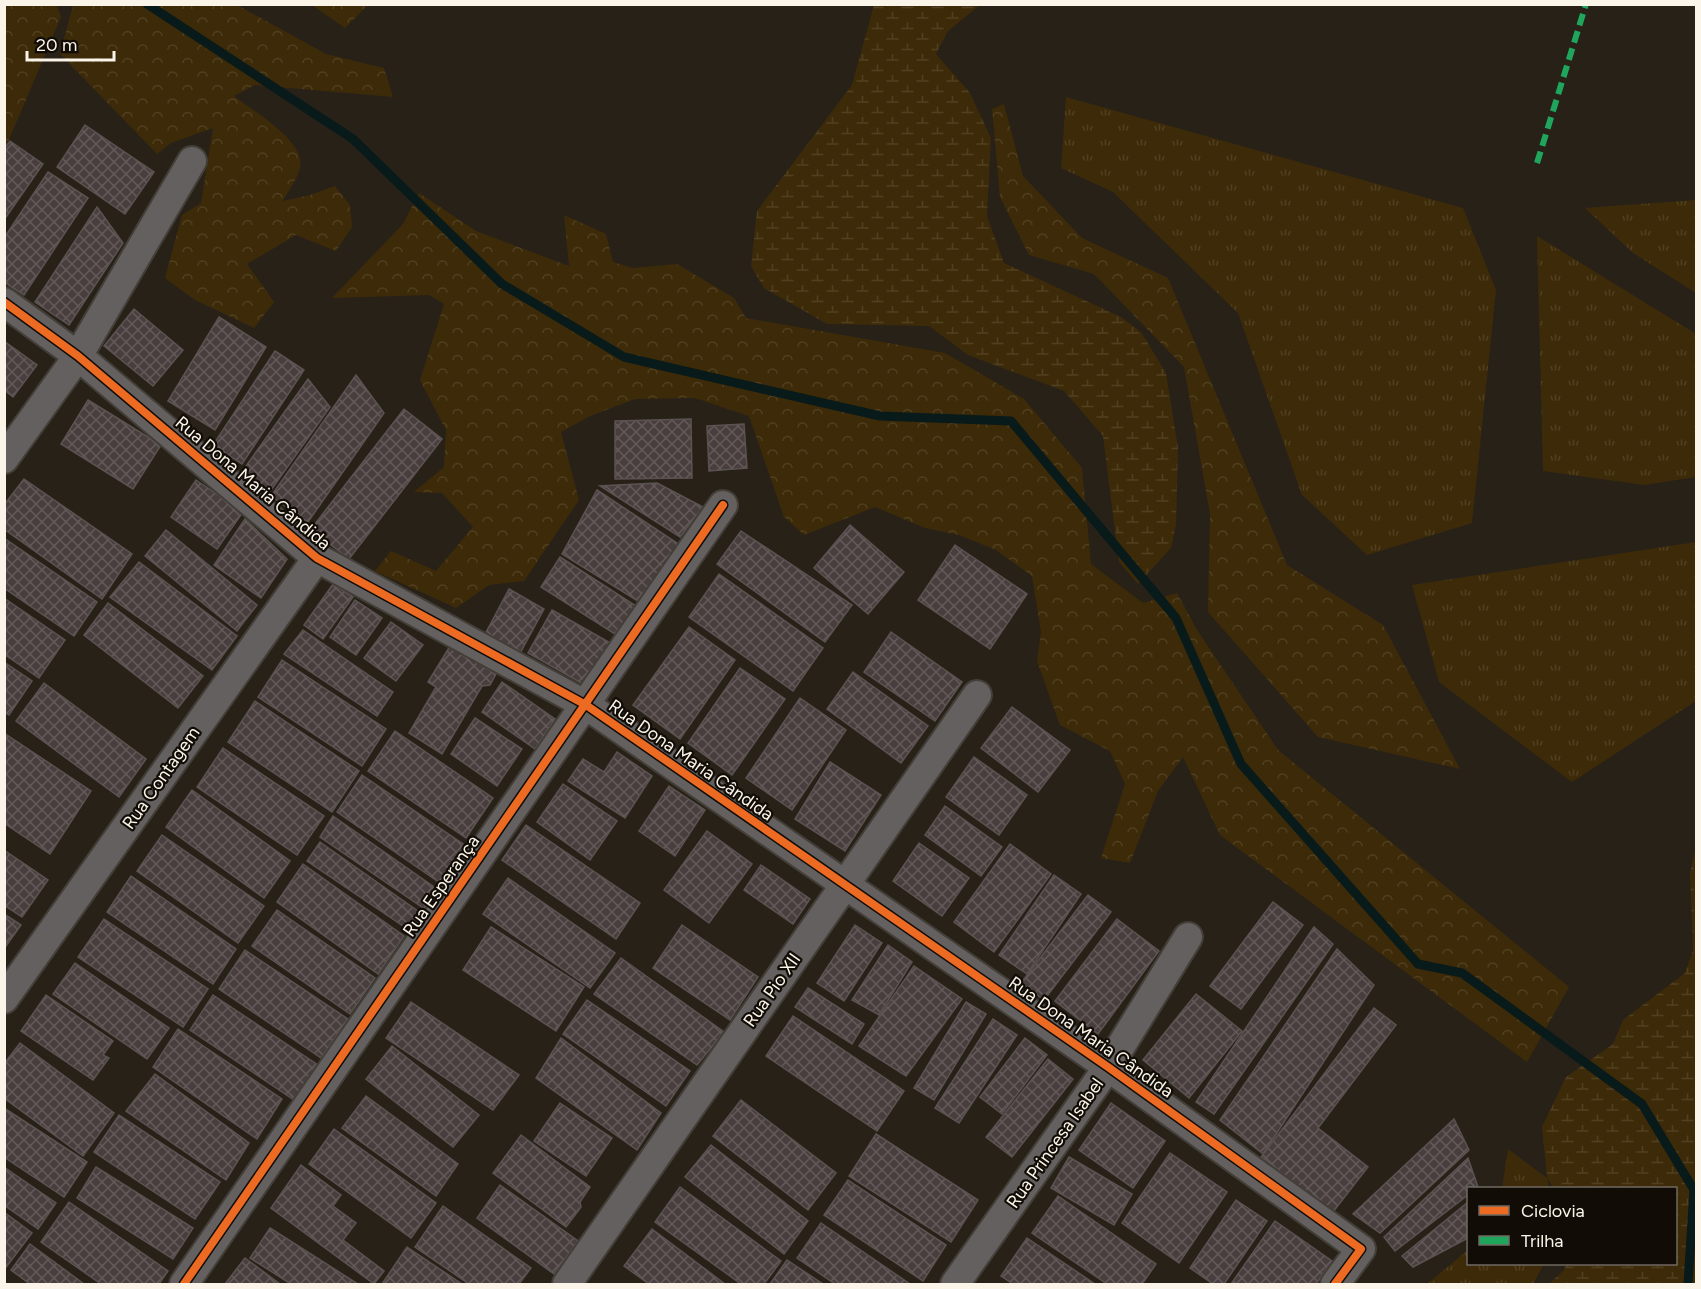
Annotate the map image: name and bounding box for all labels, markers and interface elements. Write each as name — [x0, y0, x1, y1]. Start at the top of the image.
scale bar — [27, 24, 114, 62]
text: 20 m — [36, 34, 77, 56]
street label: Rua Dona Maria Cândida — [171, 411, 335, 555]
street label: Rua Dona Maria Cândida — [604, 695, 778, 825]
street label: Rua Contagem — [118, 723, 204, 833]
street label: Rua Esperança — [398, 831, 484, 941]
street label: Rua Pio XII — [739, 949, 805, 1031]
street label: Rua Dona Maria Cândida — [1004, 972, 1178, 1102]
street label: Rua Princesa Isabel — [1002, 1074, 1108, 1212]
legend — [1467, 1187, 1677, 1265]
text: Ciclovia — [1521, 1200, 1585, 1222]
text: Trilha — [1521, 1230, 1564, 1252]

